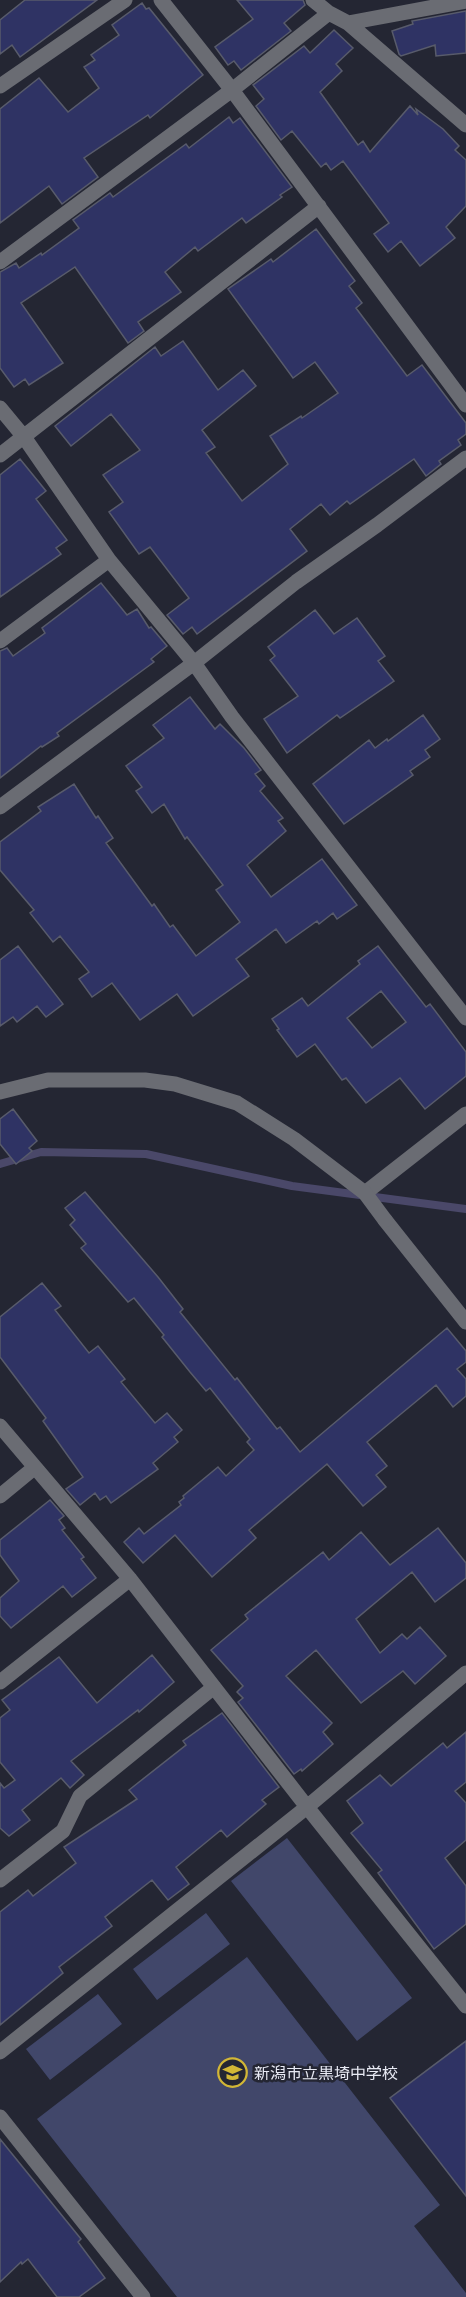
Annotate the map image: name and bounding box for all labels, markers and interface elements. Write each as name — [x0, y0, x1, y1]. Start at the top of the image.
school or university icon: 新潟市立黒埼中学校 — [217, 2057, 249, 2089]
place label: 新潟市立黒埼中学校 — [254, 2063, 398, 2083]

